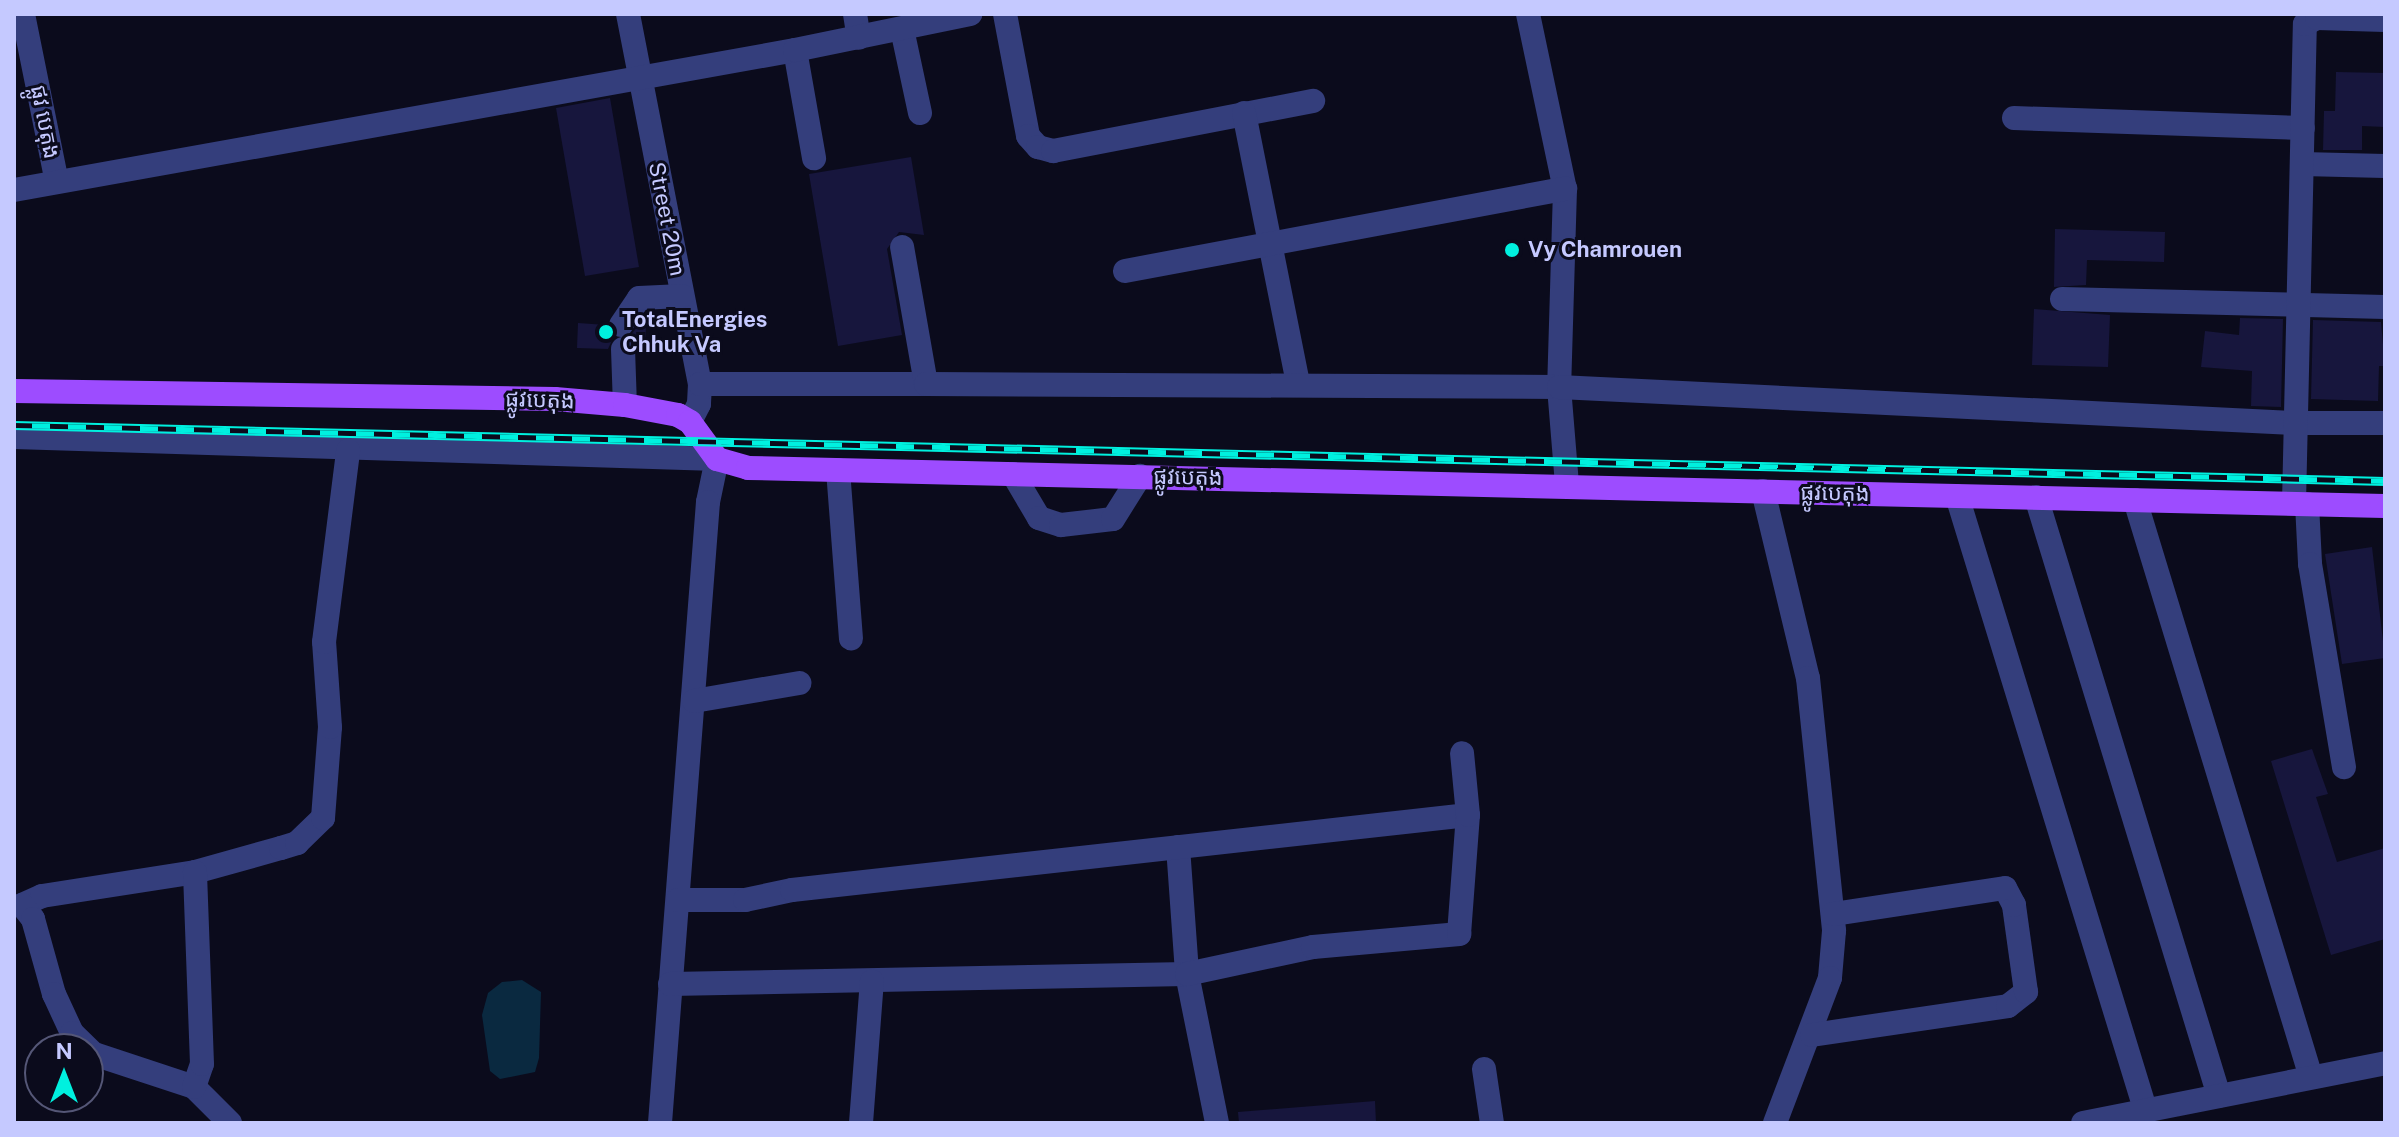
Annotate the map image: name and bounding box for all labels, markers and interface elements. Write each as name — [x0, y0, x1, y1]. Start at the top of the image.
street label: ផ្លូវ បេតុង — [25, 83, 65, 161]
street label: Street 20m — [643, 160, 691, 278]
place label: Vy Chamrouen — [1528, 237, 1682, 263]
marker: Vy Chamrouen — [1503, 241, 1521, 259]
place label: TotalEnergies Chhuk Va — [622, 306, 767, 358]
marker: TotalEnergies Chhuk Va — [597, 323, 615, 341]
street label: ផ្លូវបេតុង — [505, 386, 575, 414]
street label: ផ្លូវបេតុង — [1153, 463, 1223, 491]
street label: ផ្លូវបេតុង — [1800, 479, 1870, 507]
north arrow — [24, 1033, 104, 1113]
text: N — [55, 1038, 73, 1064]

